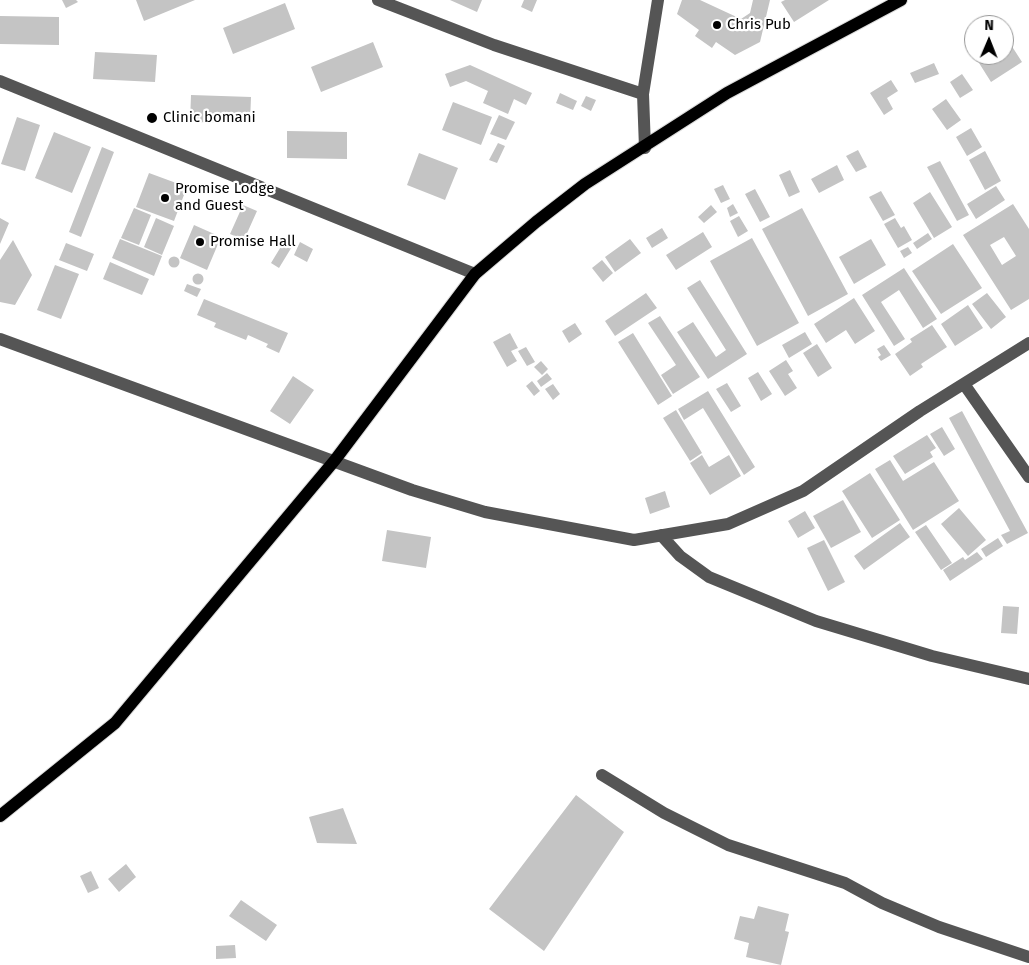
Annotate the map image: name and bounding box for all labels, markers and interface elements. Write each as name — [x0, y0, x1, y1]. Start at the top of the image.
north arrow — [964, 15, 1014, 65]
place label: Chris Pub — [727, 16, 791, 34]
text: N — [984, 17, 994, 34]
marker: Chris Pub — [711, 19, 723, 31]
place label: Clinic bomani — [163, 109, 256, 127]
marker: Clinic bomani — [145, 111, 159, 125]
place label: Promise Lodge and Guest — [175, 180, 274, 215]
marker: Promise Lodge and Guest — [159, 192, 171, 204]
place label: Promise Hall — [210, 233, 296, 251]
marker: Promise Hall — [194, 236, 206, 248]

